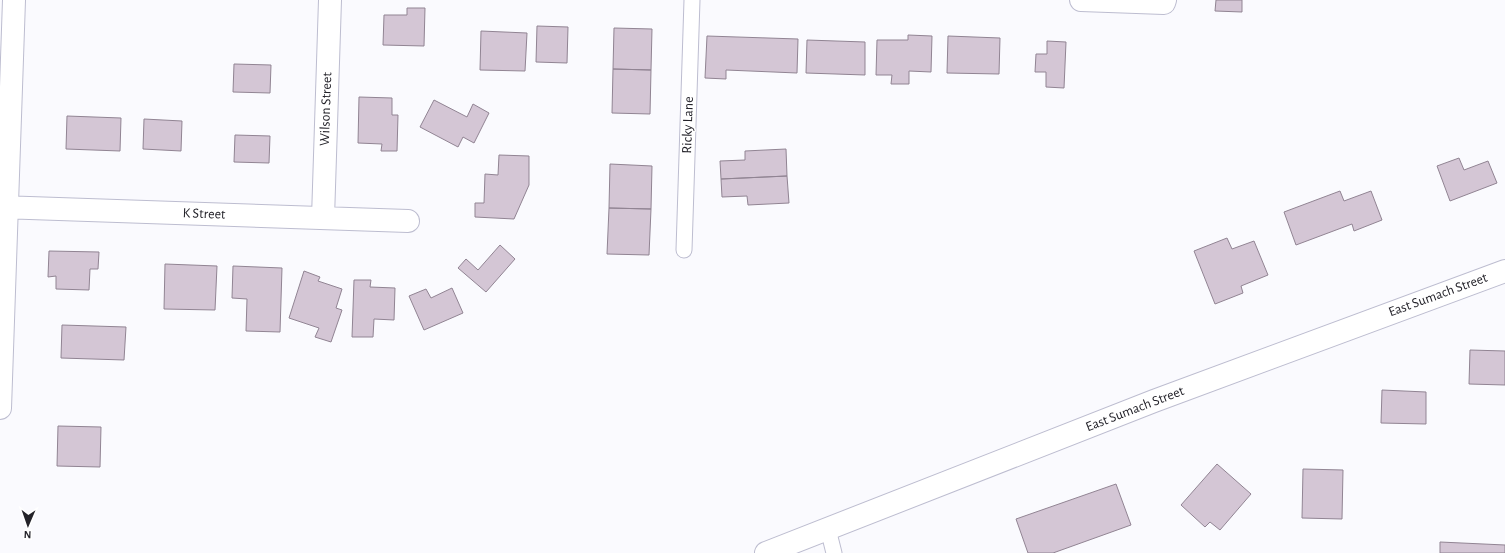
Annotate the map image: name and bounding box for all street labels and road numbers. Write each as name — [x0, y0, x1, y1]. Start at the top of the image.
street label: Wilson Street — [318, 71, 334, 146]
street label: Ricky Lane — [680, 96, 696, 154]
street label: K Street — [182, 206, 226, 222]
street label: East Sumach Street — [1387, 270, 1490, 319]
street label: East Sumach Street — [1084, 384, 1187, 434]

